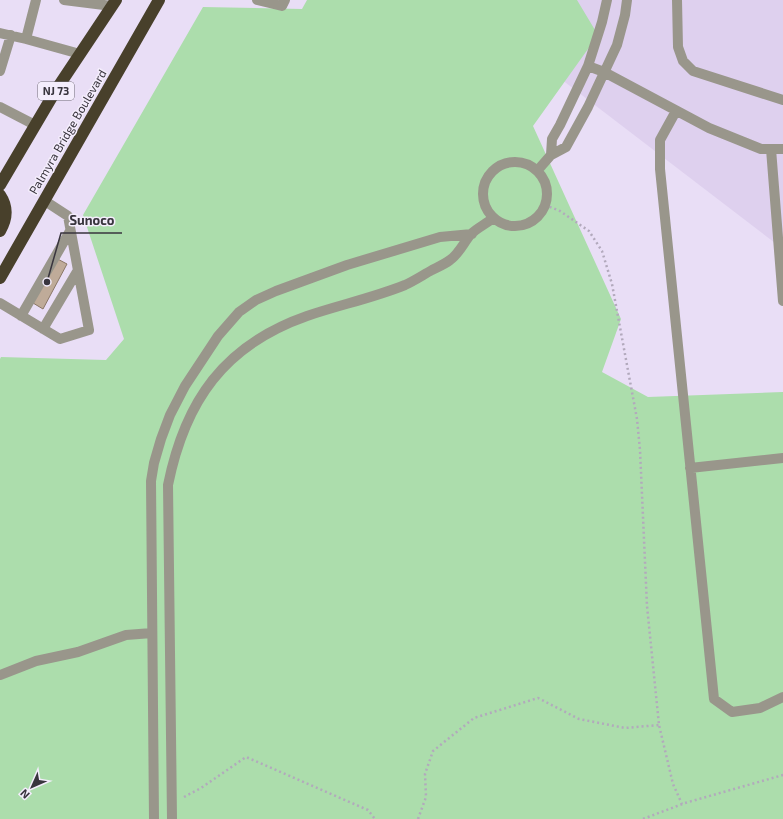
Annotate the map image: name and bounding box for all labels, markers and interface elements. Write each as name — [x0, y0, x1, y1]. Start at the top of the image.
street label: Palmyra Bridge Boulevard — [26, 67, 109, 196]
road number: NJ 73 — [38, 82, 74, 100]
callout: Sunoco — [61, 208, 122, 233]
text: Sunoco — [69, 212, 115, 228]
north arrow — [12, 767, 52, 807]
text: N — [17, 787, 32, 802]

